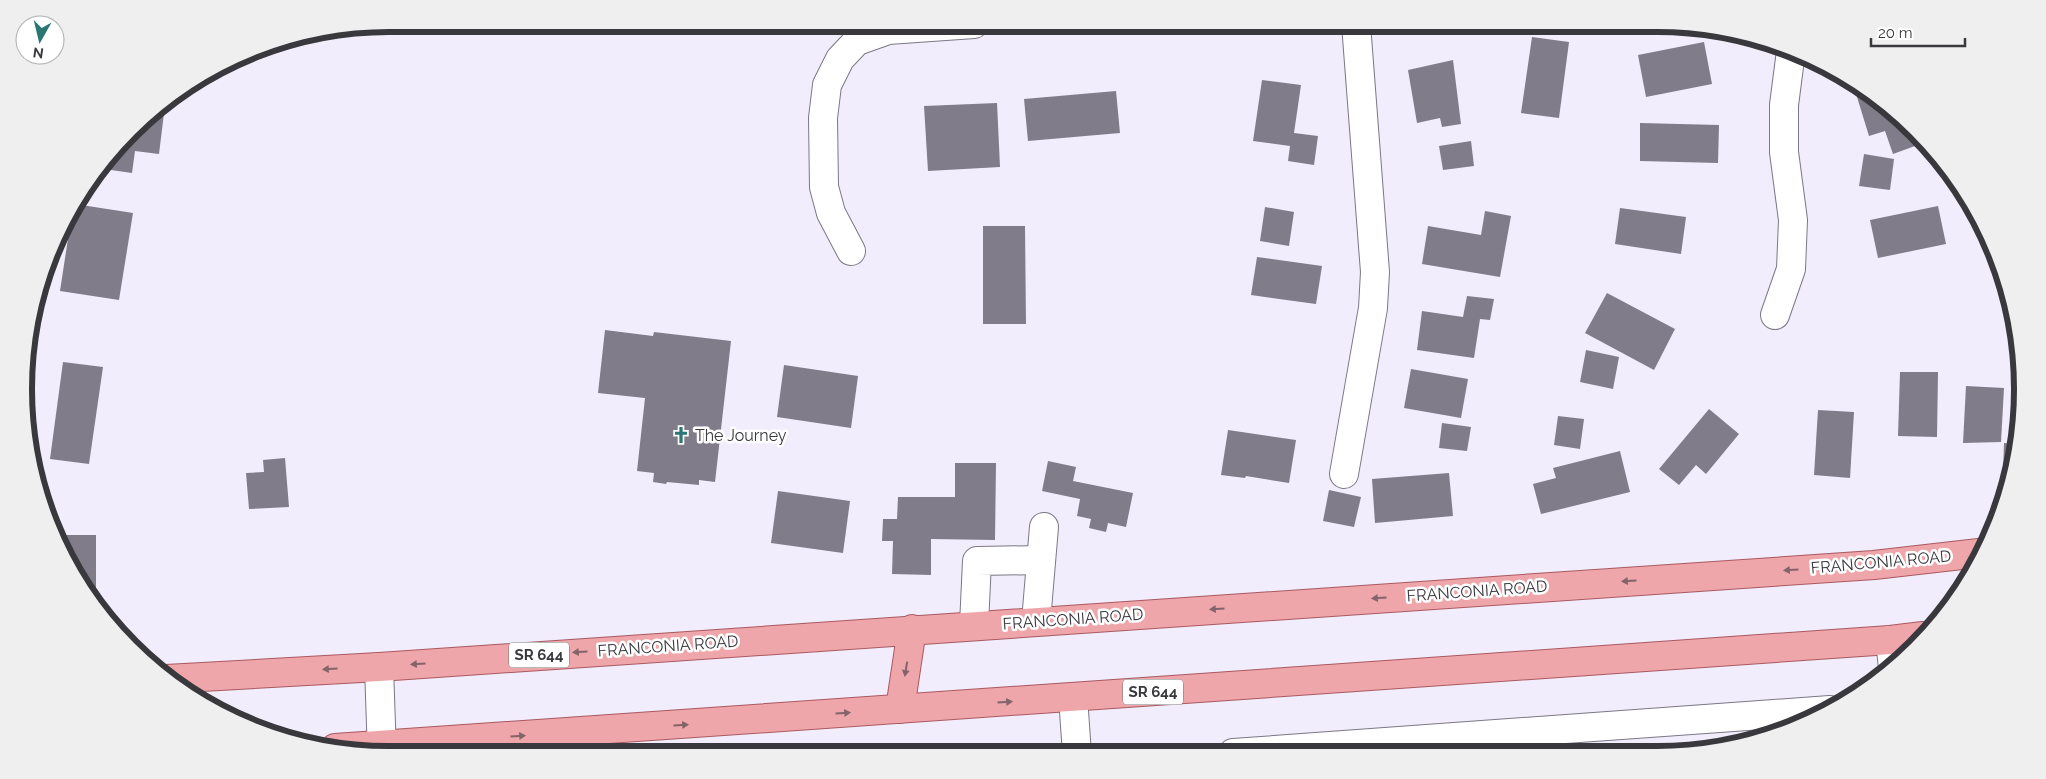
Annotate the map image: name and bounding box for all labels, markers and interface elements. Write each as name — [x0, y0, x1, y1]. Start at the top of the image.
north arrow — [15, 15, 65, 65]
scale bar — [1871, 15, 1965, 47]
text: 20 m — [1878, 24, 1913, 42]
text: N — [32, 44, 45, 62]
church icon: The Journey — [671, 425, 691, 445]
place label: The Journey — [695, 426, 787, 445]
street label: FRANCONIA ROAD — [1810, 546, 1952, 578]
one-way arrow — [1782, 567, 1798, 575]
street label: FRANCONIA ROAD — [1406, 577, 1548, 605]
one-way arrow — [1620, 578, 1636, 586]
one-way arrow — [1371, 594, 1387, 602]
street label: FRANCONIA ROAD — [1002, 605, 1144, 633]
one-way arrow — [1209, 605, 1225, 613]
street label: FRANCONIA ROAD — [597, 632, 739, 660]
road number: SR 644 — [509, 642, 569, 668]
one-way arrow — [572, 649, 588, 657]
one-way arrow — [410, 660, 426, 668]
one-way arrow — [902, 662, 910, 678]
one-way arrow — [322, 666, 338, 674]
road number: SR 644 — [1123, 680, 1183, 704]
one-way arrow — [997, 697, 1013, 705]
one-way arrow — [835, 709, 851, 717]
one-way arrow — [673, 720, 689, 728]
one-way arrow — [511, 731, 527, 739]

